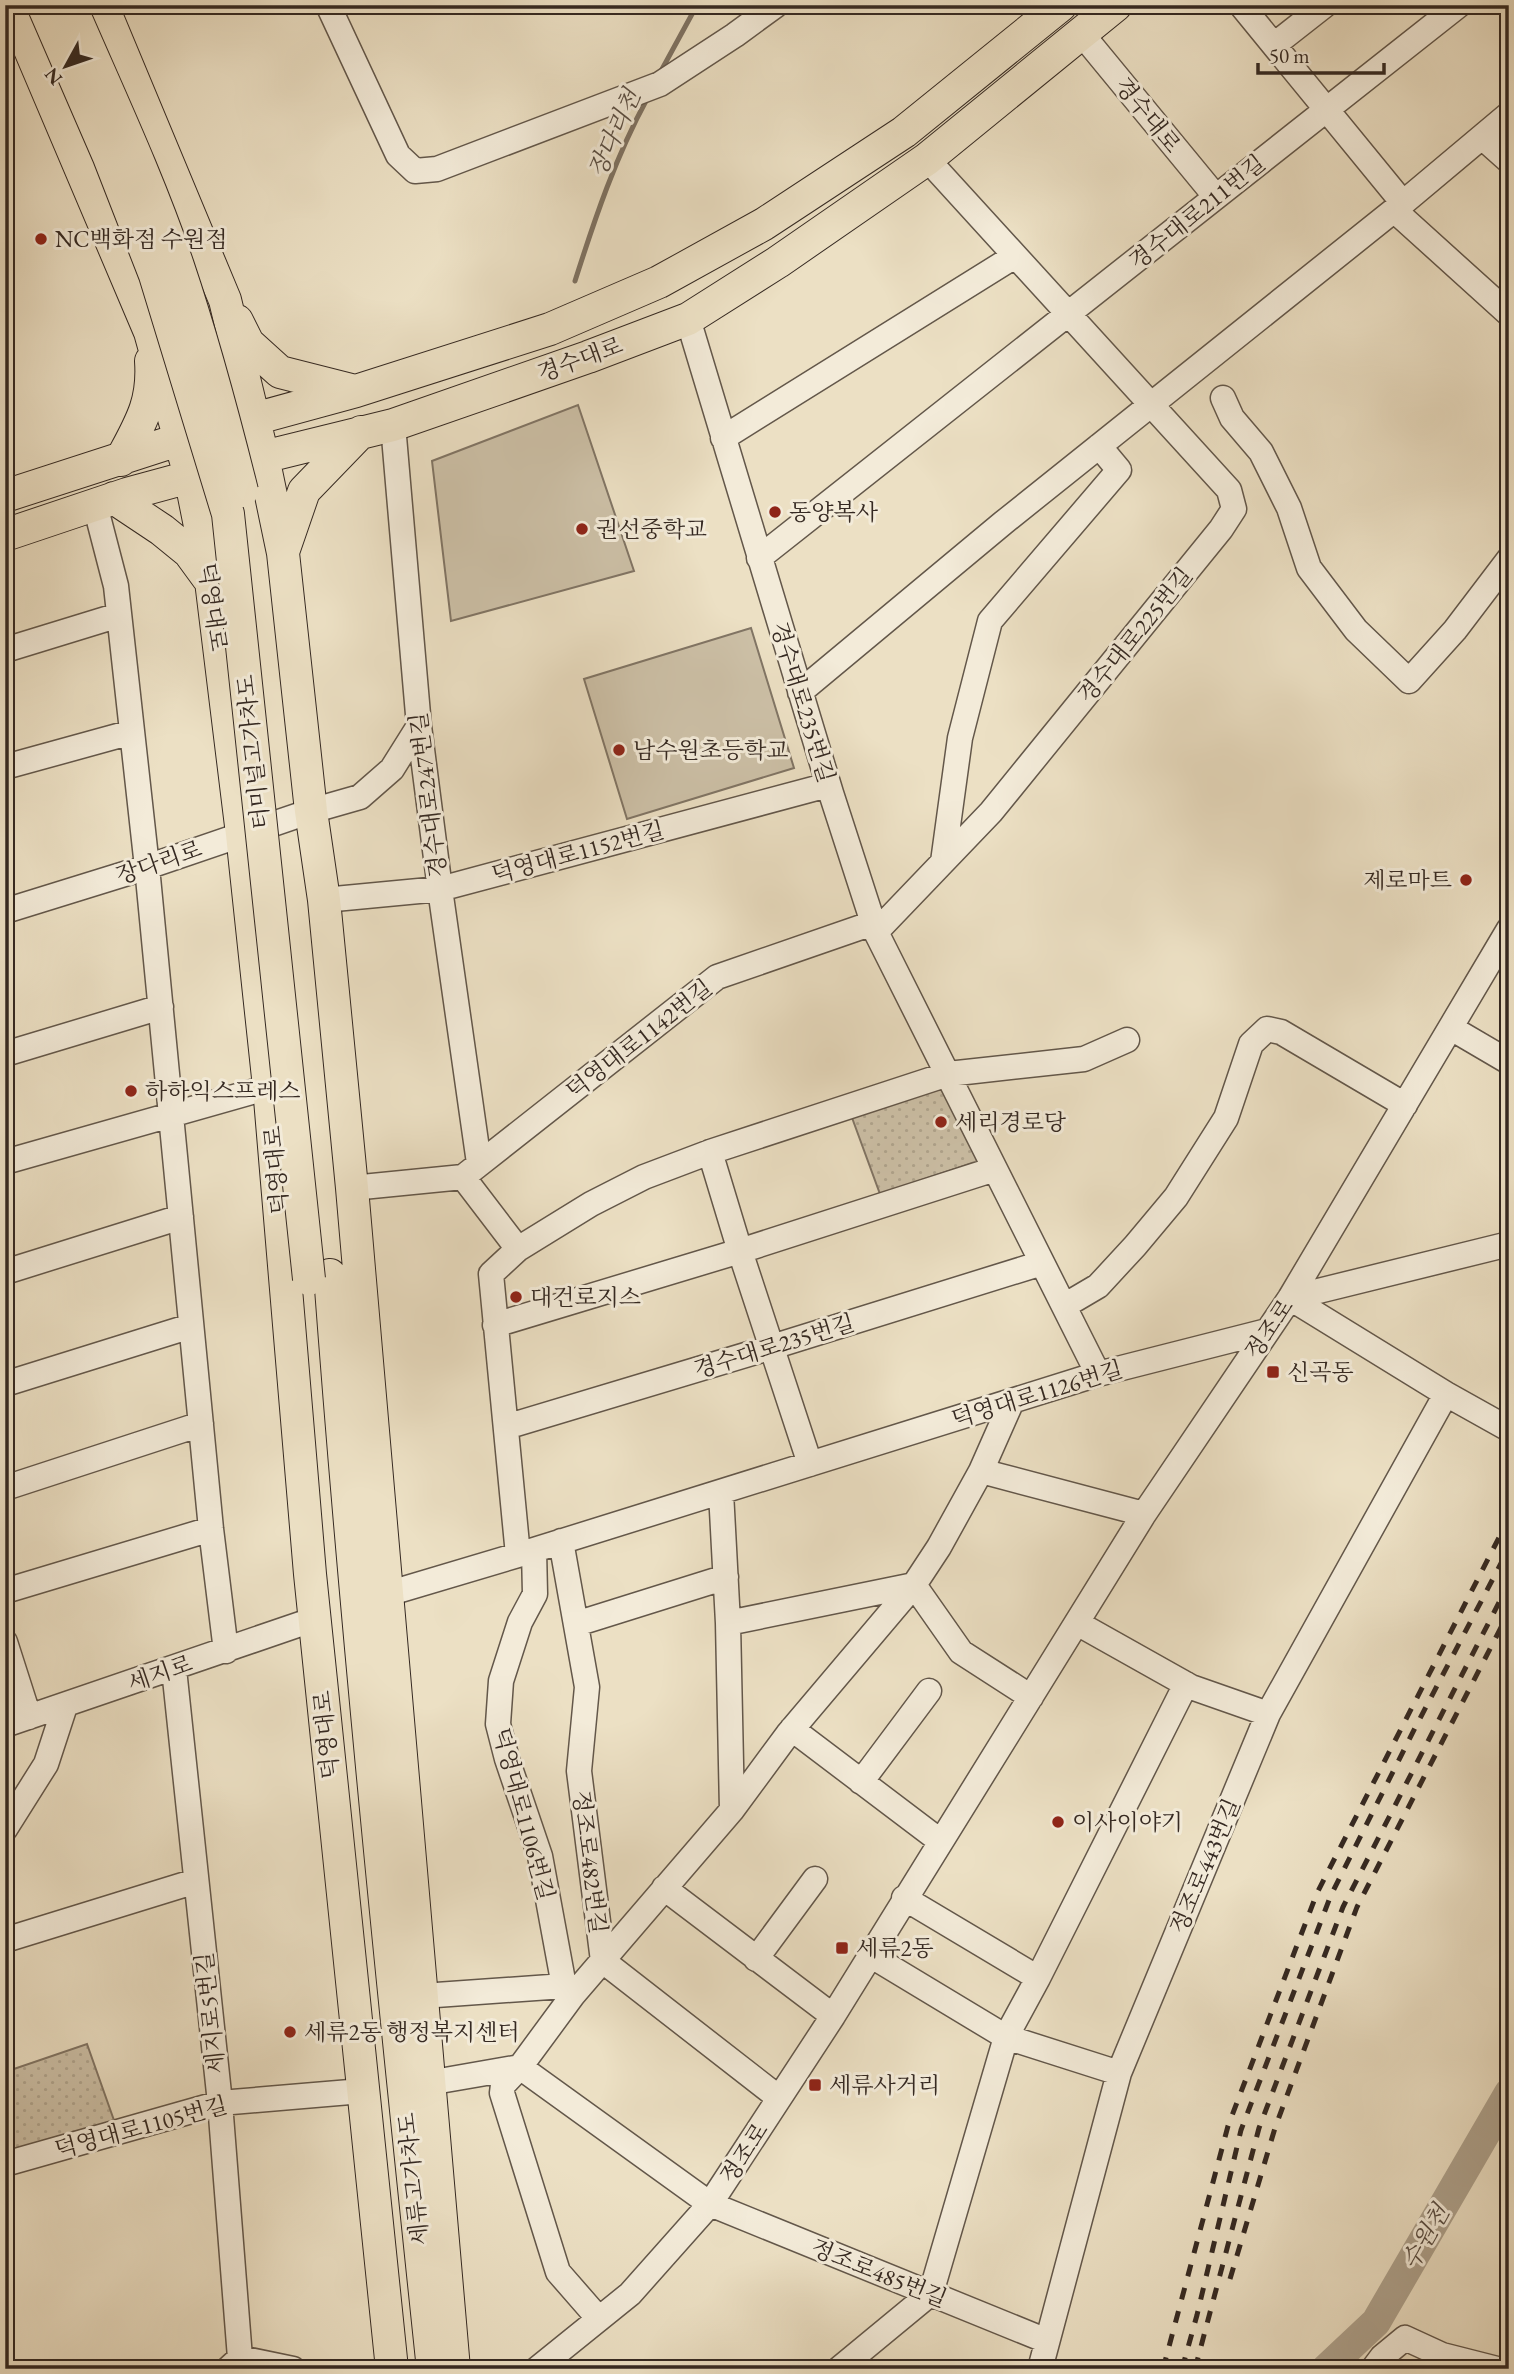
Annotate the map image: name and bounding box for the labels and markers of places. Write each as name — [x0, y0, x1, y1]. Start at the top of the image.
place label: NC백화점 수원점 — [55, 224, 227, 254]
marker: NC백화점 수원점 — [33, 231, 49, 247]
place label: 동양복사 — [789, 497, 879, 527]
marker: 동양복사 — [767, 504, 783, 520]
place label: 권선중학교 — [596, 514, 707, 544]
marker: 권선중학교 — [574, 521, 590, 537]
place label: 남수원초등학교 — [633, 735, 789, 765]
marker: 남수원초등학교 — [611, 742, 627, 758]
place label: 제로마트 — [1363, 865, 1452, 895]
marker: 제로마트 — [1458, 872, 1474, 888]
place label: 하하익스프레스 — [145, 1076, 301, 1106]
marker: 하하익스프레스 — [123, 1083, 139, 1099]
place label: 세리경로당 — [955, 1107, 1067, 1137]
marker: 세리경로당 — [933, 1114, 949, 1130]
place label: 대건로지스 — [530, 1282, 641, 1312]
marker: 대건로지스 — [508, 1289, 524, 1305]
place label: 신곡동 — [1287, 1357, 1354, 1387]
marker: 신곡동 — [1265, 1364, 1281, 1380]
place label: 이사이야기 — [1072, 1807, 1183, 1837]
marker: 이사이야기 — [1050, 1814, 1066, 1830]
place label: 세류2동 — [856, 1933, 934, 1963]
marker: 세류2동 — [834, 1940, 850, 1956]
place label: 세류2동 행정복지센터 — [304, 2017, 520, 2047]
marker: 세류2동 행정복지센터 — [282, 2024, 298, 2040]
place label: 세류사거리 — [829, 2070, 940, 2100]
marker: 세류사거리 — [807, 2077, 823, 2093]

